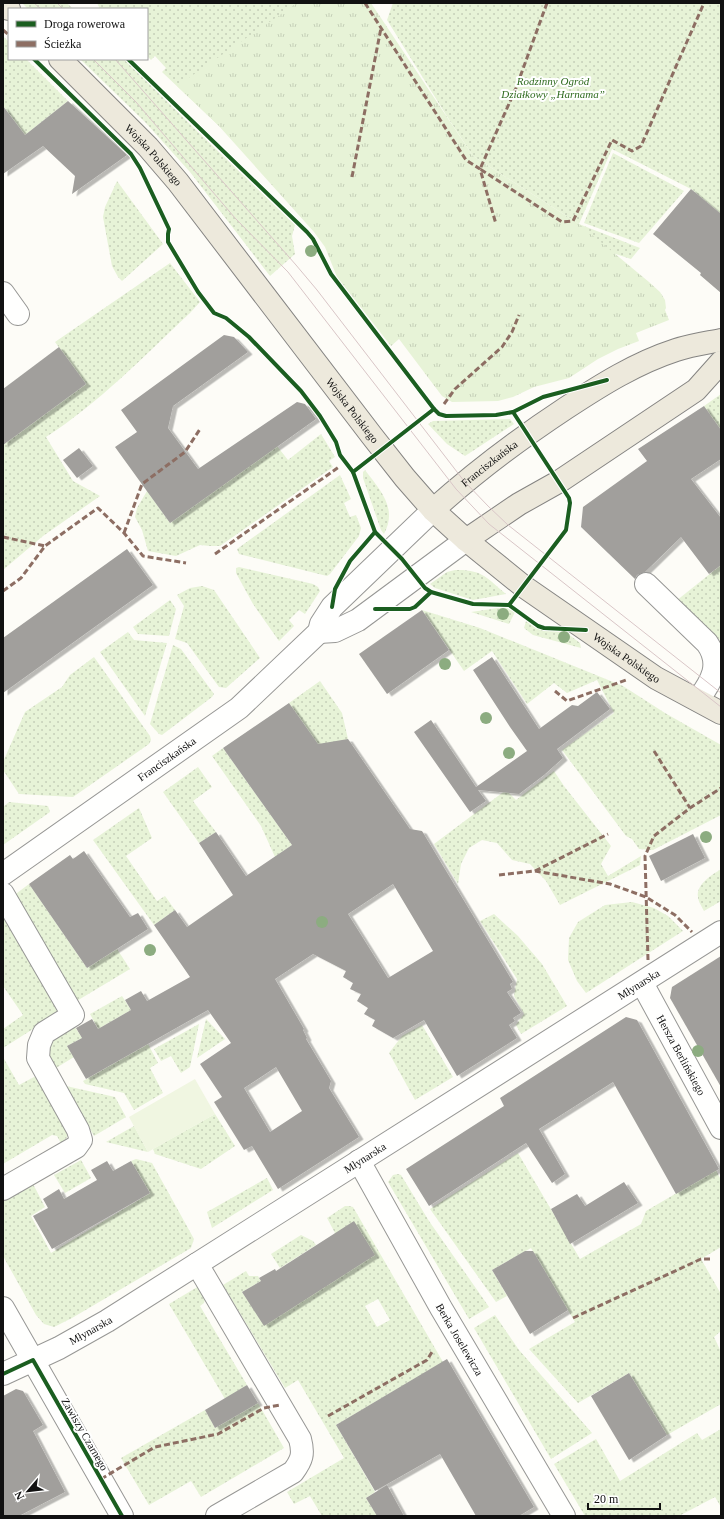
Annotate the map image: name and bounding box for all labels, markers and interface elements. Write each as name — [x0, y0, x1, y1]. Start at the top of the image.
legend — [8, 8, 148, 60]
text: Droga rowerowa — [44, 17, 126, 31]
text: Ścieżka — [44, 37, 82, 51]
park label: Rodzinny Ogród Działkowy „Harnama” — [500, 75, 605, 100]
street label: Wojska Polskiego — [123, 122, 185, 188]
street label: Wojska Polskiego — [324, 375, 382, 446]
street label: Franciszkańska — [459, 438, 520, 489]
street label: Wojska Polskiego — [591, 630, 663, 685]
street label: Franciszkańska — [135, 734, 198, 783]
street label: Młynarska — [615, 967, 662, 1002]
street label: Hersza Berlińskiego — [655, 1013, 708, 1098]
street label: Młynarska — [342, 1140, 388, 1175]
street label: Berka Joselewicza — [434, 1301, 486, 1378]
street label: Młynarska — [67, 1313, 114, 1347]
street label: Zawiszy Czarnego — [59, 1395, 111, 1473]
north arrow — [8, 1471, 48, 1511]
scale bar — [588, 1485, 660, 1511]
text: N — [12, 1489, 26, 1502]
text: 20 m — [594, 1492, 619, 1506]

